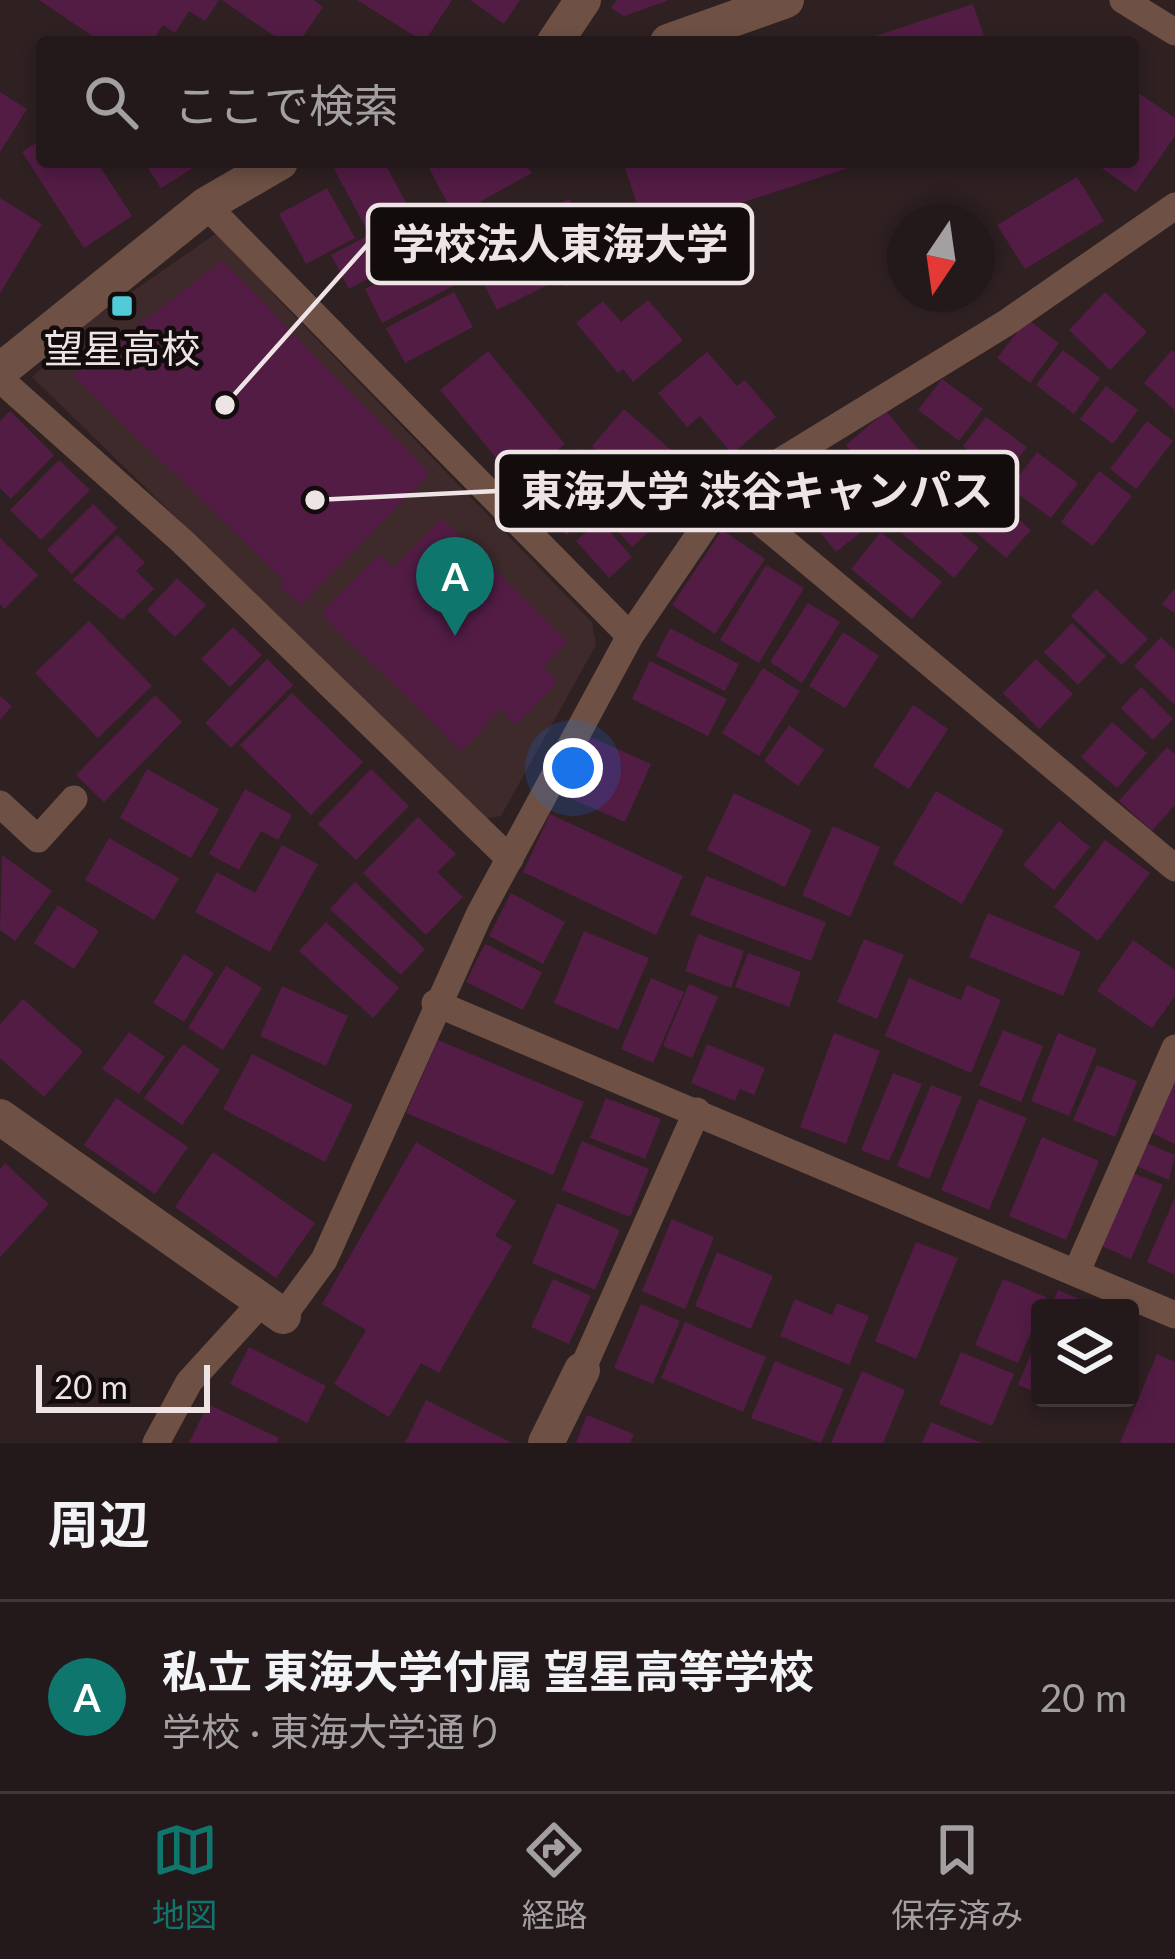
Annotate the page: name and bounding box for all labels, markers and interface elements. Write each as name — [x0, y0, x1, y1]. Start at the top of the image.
search box — [36, 36, 1139, 168]
icon: search — [78, 69, 144, 135]
text: ここで検索 — [174, 78, 399, 132]
north arrow — [887, 204, 995, 312]
callout: 学校法人東海大学 — [368, 205, 752, 283]
text: 学校法人東海大学 — [392, 218, 728, 268]
marker: 望星高校 — [109, 293, 135, 319]
place label: 望星高校 — [44, 325, 200, 371]
callout: 東海大学 渋谷キャンパス — [497, 452, 1017, 530]
text: 東海大学 渋谷キャンパス — [521, 465, 993, 515]
pin: A — [416, 537, 494, 636]
your location — [543, 738, 603, 798]
map controls — [1031, 1299, 1139, 1407]
button: layers — [1031, 1299, 1139, 1407]
scale bar — [36, 1359, 210, 1412]
text: 20 m — [54, 1366, 128, 1406]
text: 周辺 — [48, 1493, 150, 1554]
text: 私立 東海大学付属 望星高等学校 — [162, 1644, 814, 1698]
text: A — [73, 1674, 101, 1720]
text: 20 m — [1040, 1674, 1127, 1720]
text: 学校 · 東海大学通り — [162, 1708, 504, 1754]
tab: 地図 — [152, 1817, 218, 1937]
tab: 経路 — [521, 1817, 587, 1937]
tab: 保存済み — [891, 1817, 1023, 1937]

